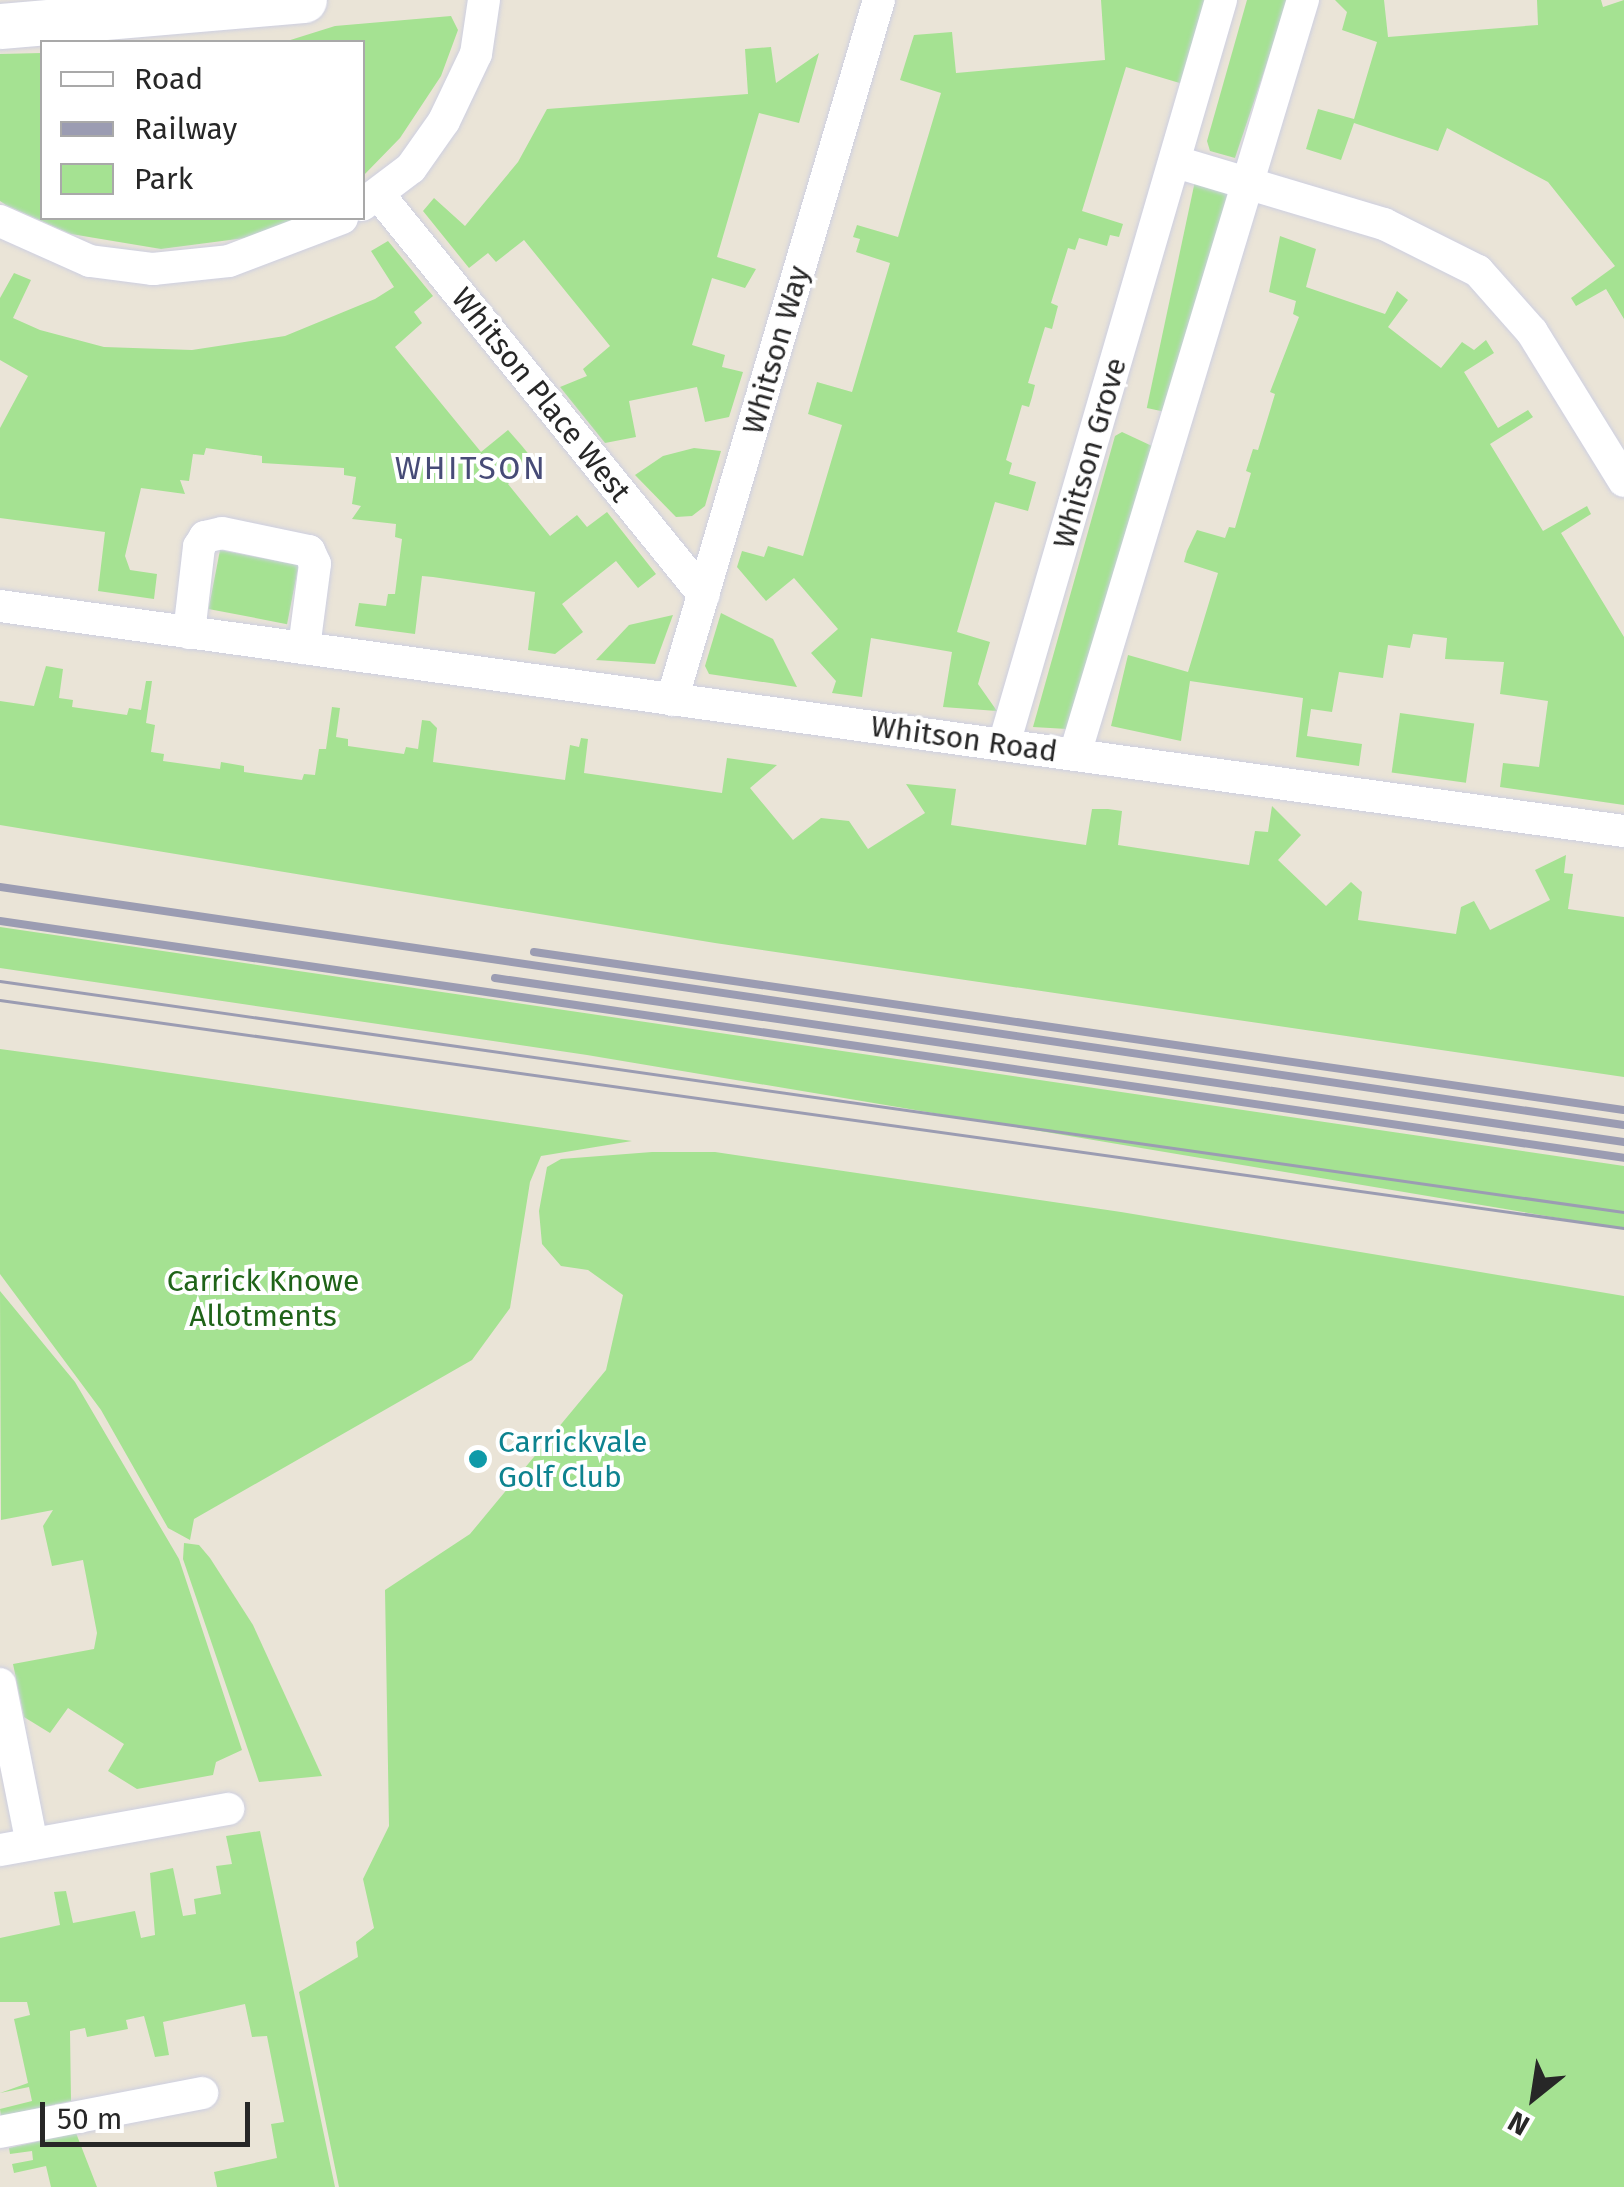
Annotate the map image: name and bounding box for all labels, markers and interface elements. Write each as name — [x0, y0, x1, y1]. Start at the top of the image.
legend — [40, 40, 365, 220]
text: Road — [134, 61, 203, 97]
text: Railway — [134, 111, 237, 147]
text: Park — [134, 161, 193, 197]
street label: Whitson Way — [735, 262, 817, 438]
street label: Whitson Place West — [444, 281, 638, 509]
street label: Whitson Grove — [1046, 353, 1134, 553]
district label: WHITSON — [395, 449, 547, 487]
street label: Whitson Road — [868, 708, 1060, 770]
park label: Carrick Knowe Allotments — [167, 1263, 359, 1334]
place label: Carrickvale Golf Club — [498, 1424, 647, 1494]
marker: Carrickvale Golf Club — [467, 1448, 489, 1470]
north arrow — [1484, 2047, 1584, 2147]
scale bar — [45, 2082, 255, 2144]
text: 50 m — [57, 2101, 122, 2137]
text: N — [1502, 2104, 1535, 2142]

